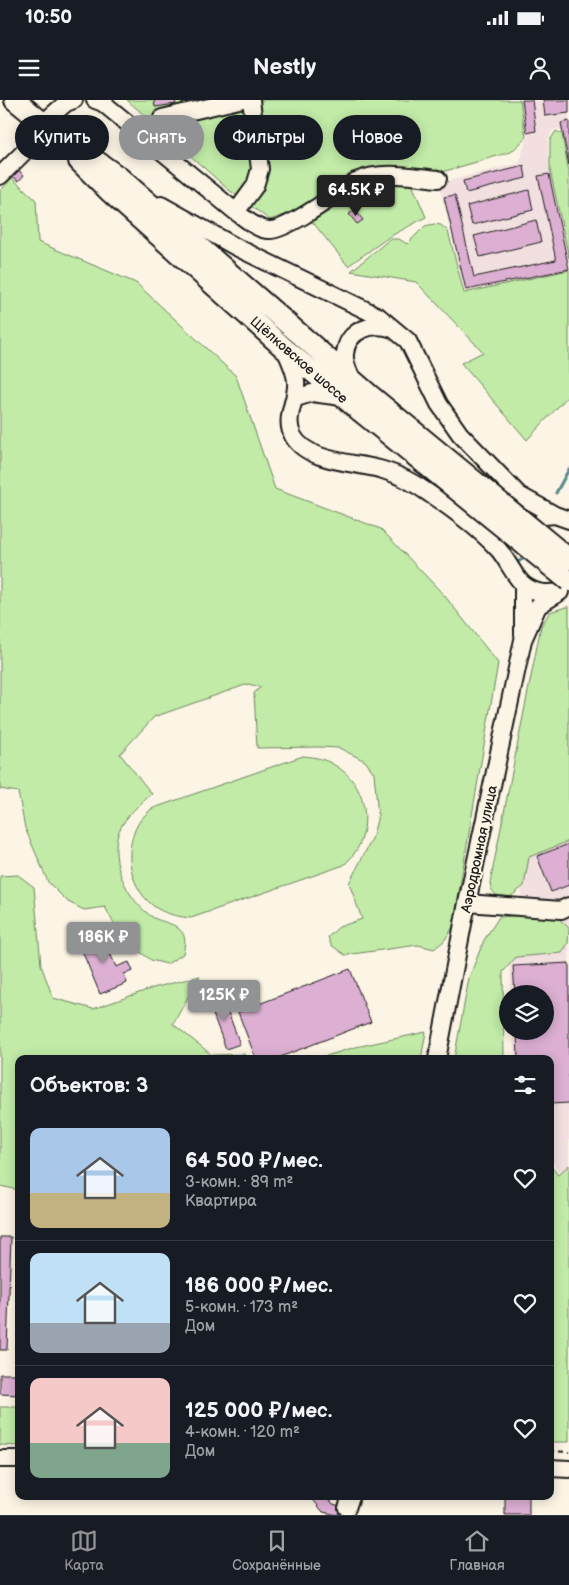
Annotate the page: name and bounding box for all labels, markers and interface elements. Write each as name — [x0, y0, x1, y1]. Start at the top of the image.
text: 10:50 — [25, 6, 72, 29]
icon: menu — [15, 54, 43, 82]
text: Nestly — [253, 54, 316, 81]
icon: person — [526, 54, 554, 82]
chip: Купить — [15, 115, 109, 160]
chip: Снять — [119, 115, 204, 160]
chip: Фильтры — [214, 115, 323, 160]
chip: Новое — [333, 115, 421, 160]
pin: 64.5K ₽ — [310, 174, 402, 217]
text: 64.5K ₽ — [328, 181, 384, 200]
street label: Щёлковское шоссе — [247, 313, 351, 407]
street label: Аэродромная улица — [457, 783, 501, 915]
pin: 186K ₽ — [62, 922, 144, 964]
text: 186K ₽ — [78, 928, 128, 947]
pin: 125K ₽ — [183, 980, 265, 1022]
map controls — [499, 985, 554, 1040]
button: layers — [499, 985, 554, 1040]
text: 125K ₽ — [199, 986, 249, 1005]
icon: filters — [511, 1071, 539, 1099]
text: Объектов: 3 — [30, 1073, 148, 1098]
icon: home — [70, 1148, 130, 1208]
text: 64 500 ₽/мес. — [185, 1148, 323, 1173]
icon: heart — [511, 1164, 539, 1192]
text: 3-комн. · 89 m² — [185, 1173, 293, 1192]
text: Квартира — [185, 1192, 257, 1211]
icon: home — [70, 1273, 130, 1333]
text: 186 000 ₽/мес. — [185, 1273, 333, 1298]
icon: heart — [511, 1289, 539, 1317]
text: 5-комн. · 173 m² — [185, 1298, 298, 1317]
text: Дом — [185, 1317, 215, 1336]
icon: home — [70, 1398, 130, 1458]
text: 125 000 ₽/мес. — [185, 1398, 332, 1423]
icon: heart — [511, 1414, 539, 1442]
text: 4-комн. · 120 m² — [185, 1423, 300, 1442]
text: Дом — [185, 1442, 215, 1461]
tab: Карта — [64, 1527, 104, 1574]
tab: Сохранённые — [232, 1527, 321, 1574]
tab: Главная — [449, 1527, 505, 1574]

